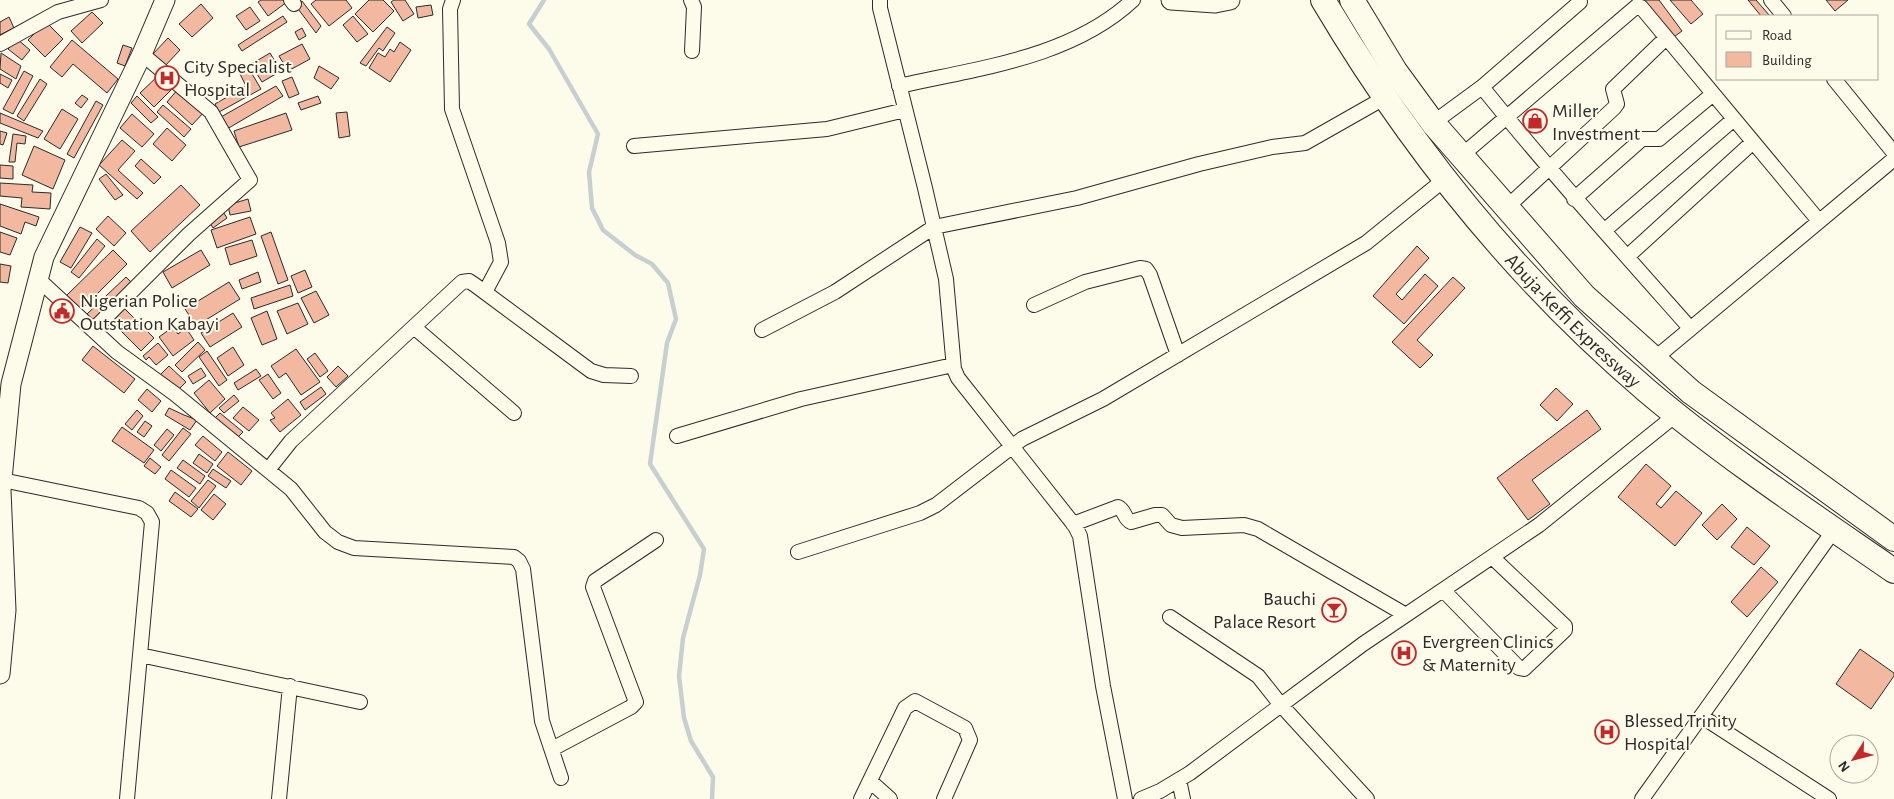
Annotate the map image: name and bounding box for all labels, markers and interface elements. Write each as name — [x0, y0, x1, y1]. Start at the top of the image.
legend — [1716, 15, 1879, 80]
text: Road — [1762, 28, 1792, 43]
text: Building — [1762, 53, 1812, 68]
place label: City Specialist Hospital — [184, 57, 292, 100]
hospital icon: City Specialist Hospital — [154, 65, 180, 91]
place label: Miller Investment — [1552, 101, 1641, 144]
shop icon: Miller Investment — [1522, 108, 1548, 134]
street label: Abuja-Keffi Expressway — [1501, 250, 1645, 392]
place label: Nigerian Police Outstation Kabayi — [80, 291, 219, 334]
public building icon: Nigerian Police Outstation Kabayi — [49, 298, 75, 324]
place label: Bauchi Palace Resort — [1213, 589, 1317, 632]
bar icon: Bauchi Palace Resort — [1321, 597, 1347, 623]
place label: Evergreen Clinics & Maternity — [1422, 632, 1554, 675]
hospital icon: Evergreen Clinics & Maternity — [1391, 640, 1417, 666]
place label: Blessed Trinity Hospital — [1624, 711, 1737, 754]
hospital icon: Blessed Trinity Hospital — [1594, 719, 1620, 745]
north arrow — [1829, 734, 1879, 784]
text: N — [1836, 758, 1853, 774]

